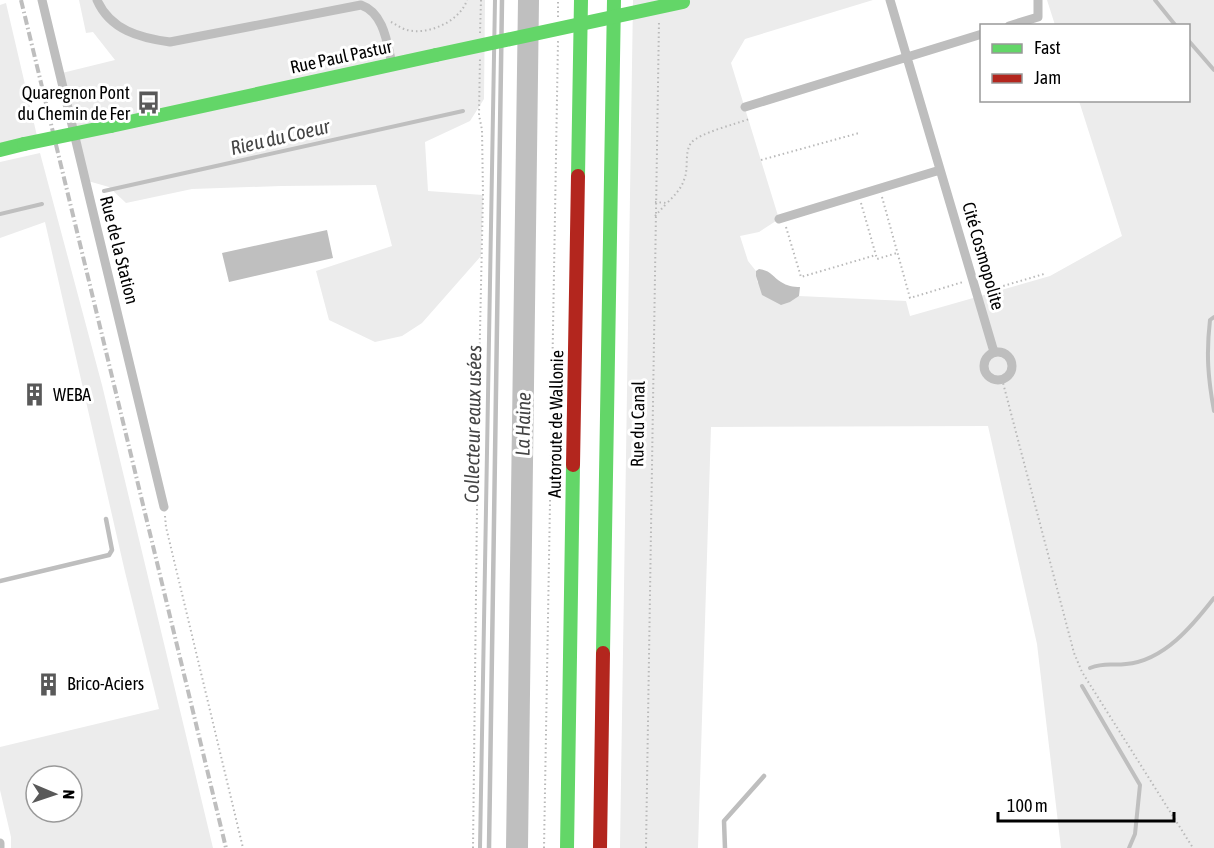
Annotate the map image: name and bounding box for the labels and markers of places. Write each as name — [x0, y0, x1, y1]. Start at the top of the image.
place label: Quaregnon Pont du Chemin de Fer — [17, 82, 131, 124]
bus stop icon: Quaregnon Pont du Chemin de Fer — [135, 90, 161, 116]
building icon: WEBA — [22, 382, 48, 408]
place label: WEBA — [53, 384, 91, 405]
building icon: Brico-Aciers — [36, 671, 62, 697]
place label: Brico-Aciers — [67, 673, 144, 694]

